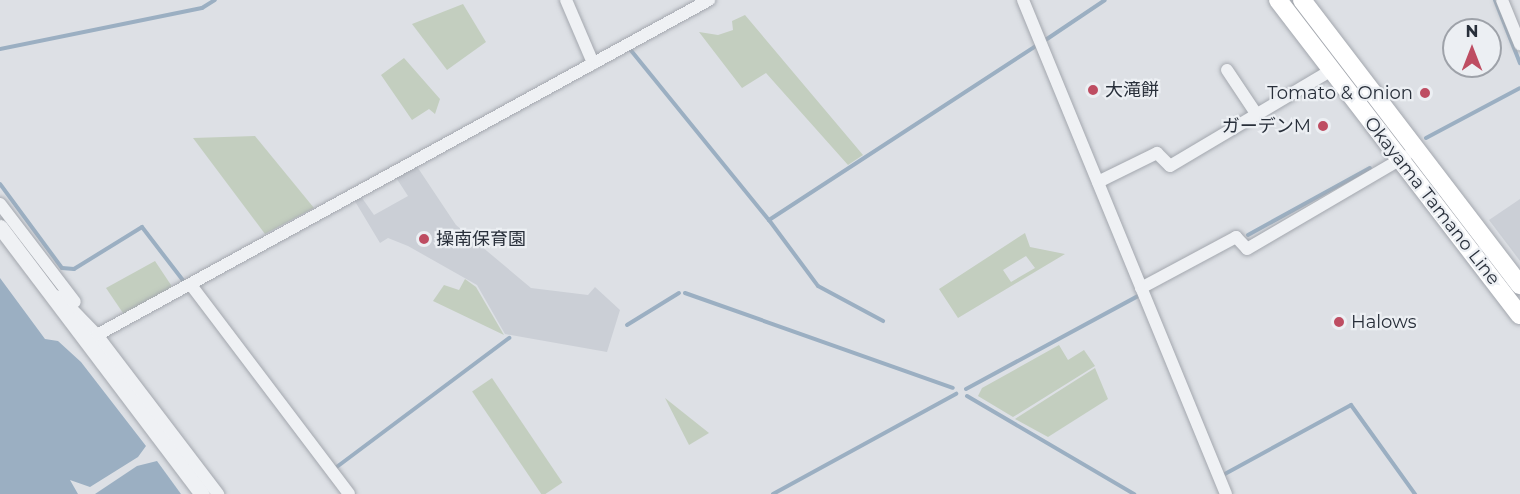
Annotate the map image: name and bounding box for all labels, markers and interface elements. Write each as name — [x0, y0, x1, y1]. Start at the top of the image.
north arrow — [1442, 18, 1502, 78]
text: N — [1466, 22, 1478, 41]
place label: 大滝餅 — [1105, 79, 1159, 101]
place label: Tomato & Onion — [1267, 82, 1413, 104]
marker: 大滝餅 — [1086, 83, 1100, 97]
marker: Tomato & Onion — [1418, 86, 1432, 100]
street label: Okayama Tamano Line — [1360, 113, 1504, 289]
place label: ガーデンM — [1222, 115, 1311, 137]
marker: ガーデンM — [1316, 119, 1330, 133]
place label: 操南保育園 — [436, 228, 526, 250]
marker: 操南保育園 — [417, 232, 431, 246]
place label: Halows — [1351, 311, 1417, 333]
marker: Halows — [1332, 315, 1346, 329]

